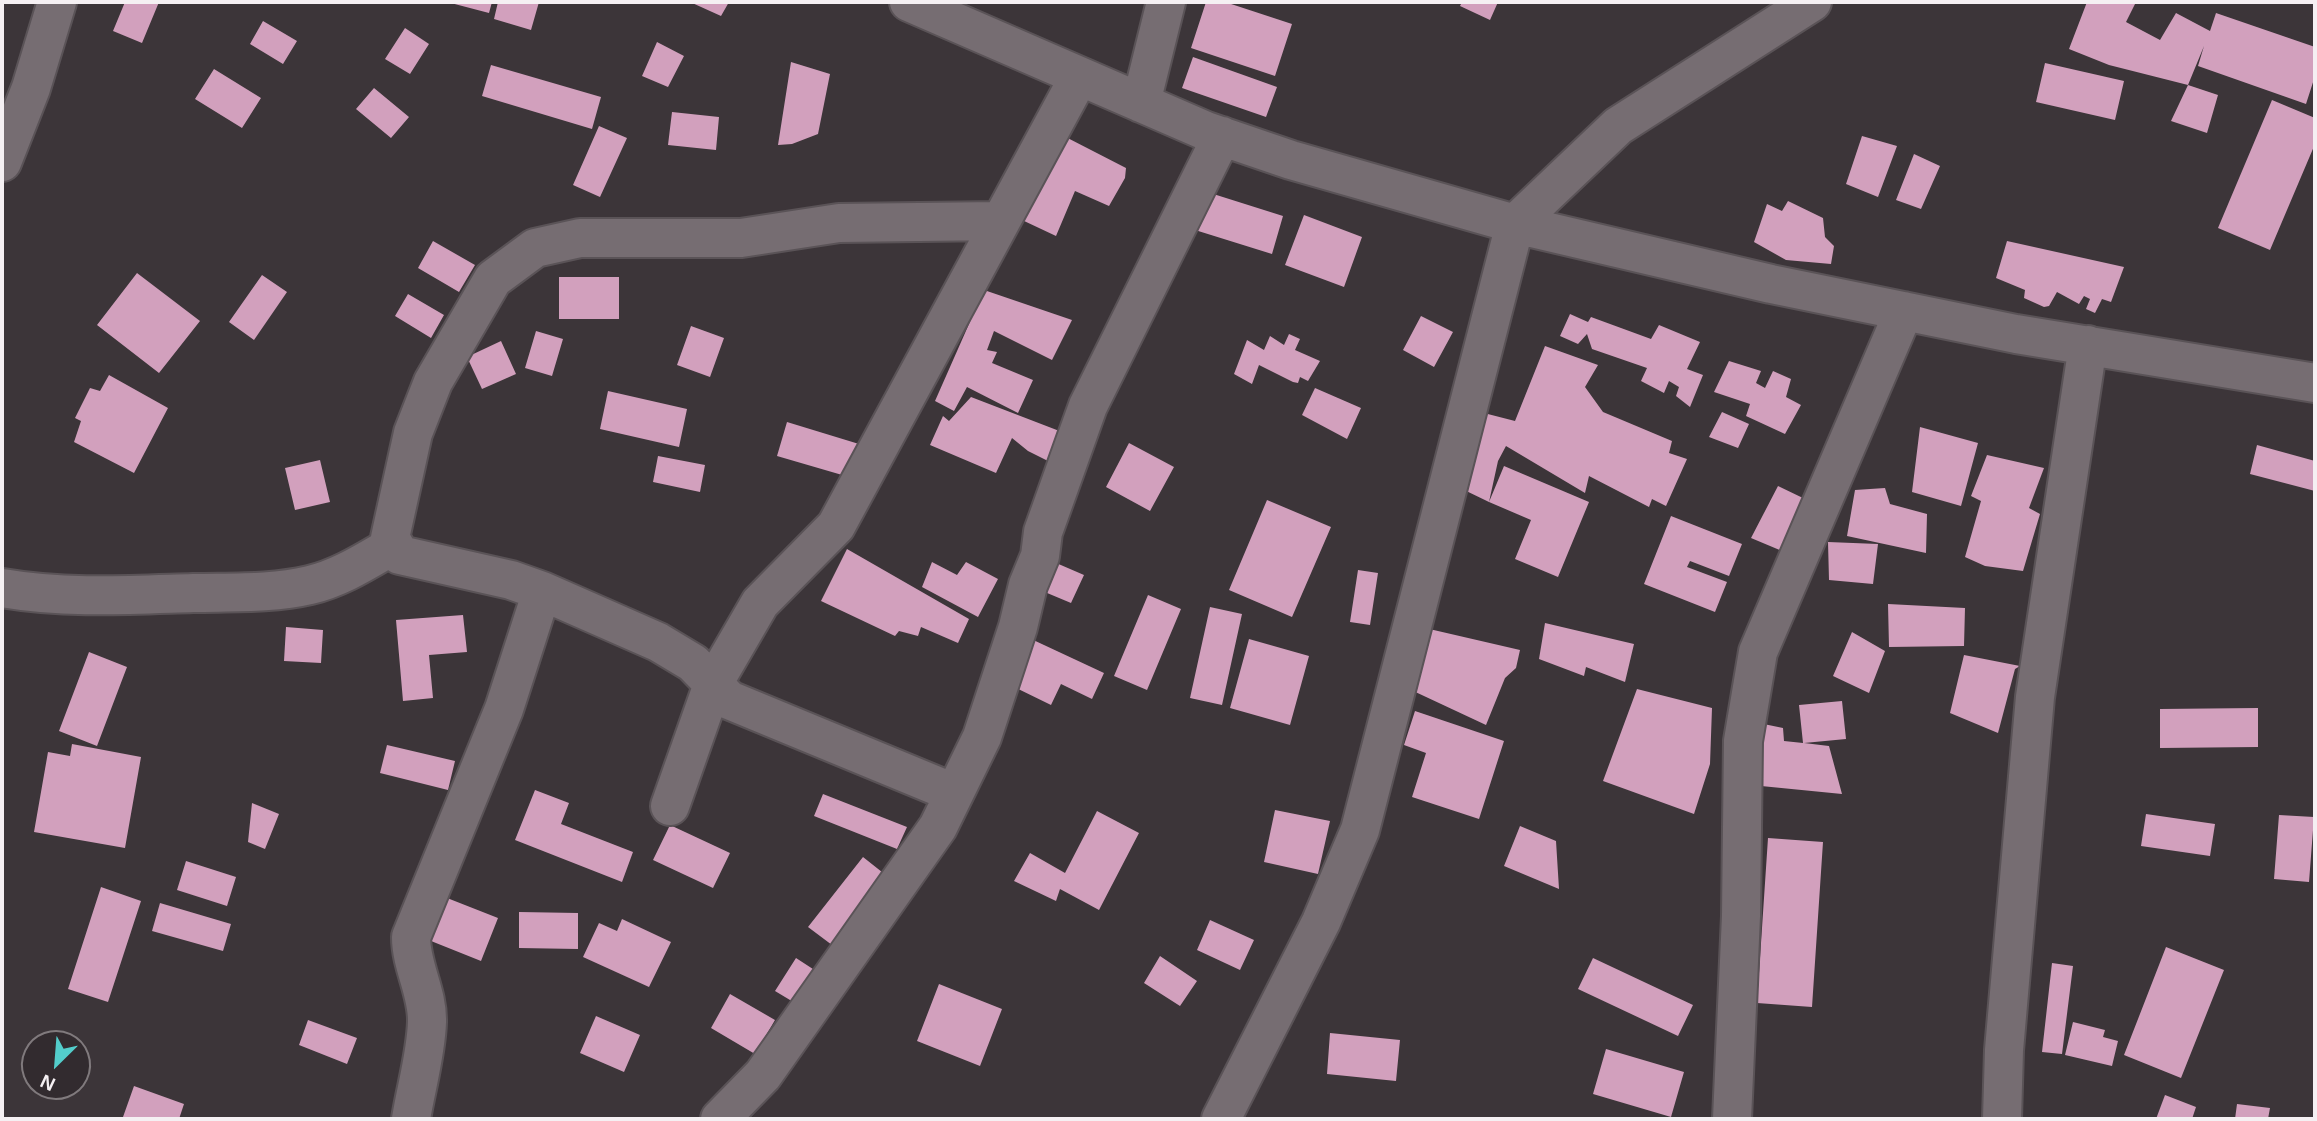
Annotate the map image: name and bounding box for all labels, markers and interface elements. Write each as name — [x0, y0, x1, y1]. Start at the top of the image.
north arrow — [21, 1030, 91, 1100]
text: N — [37, 1070, 58, 1095]

